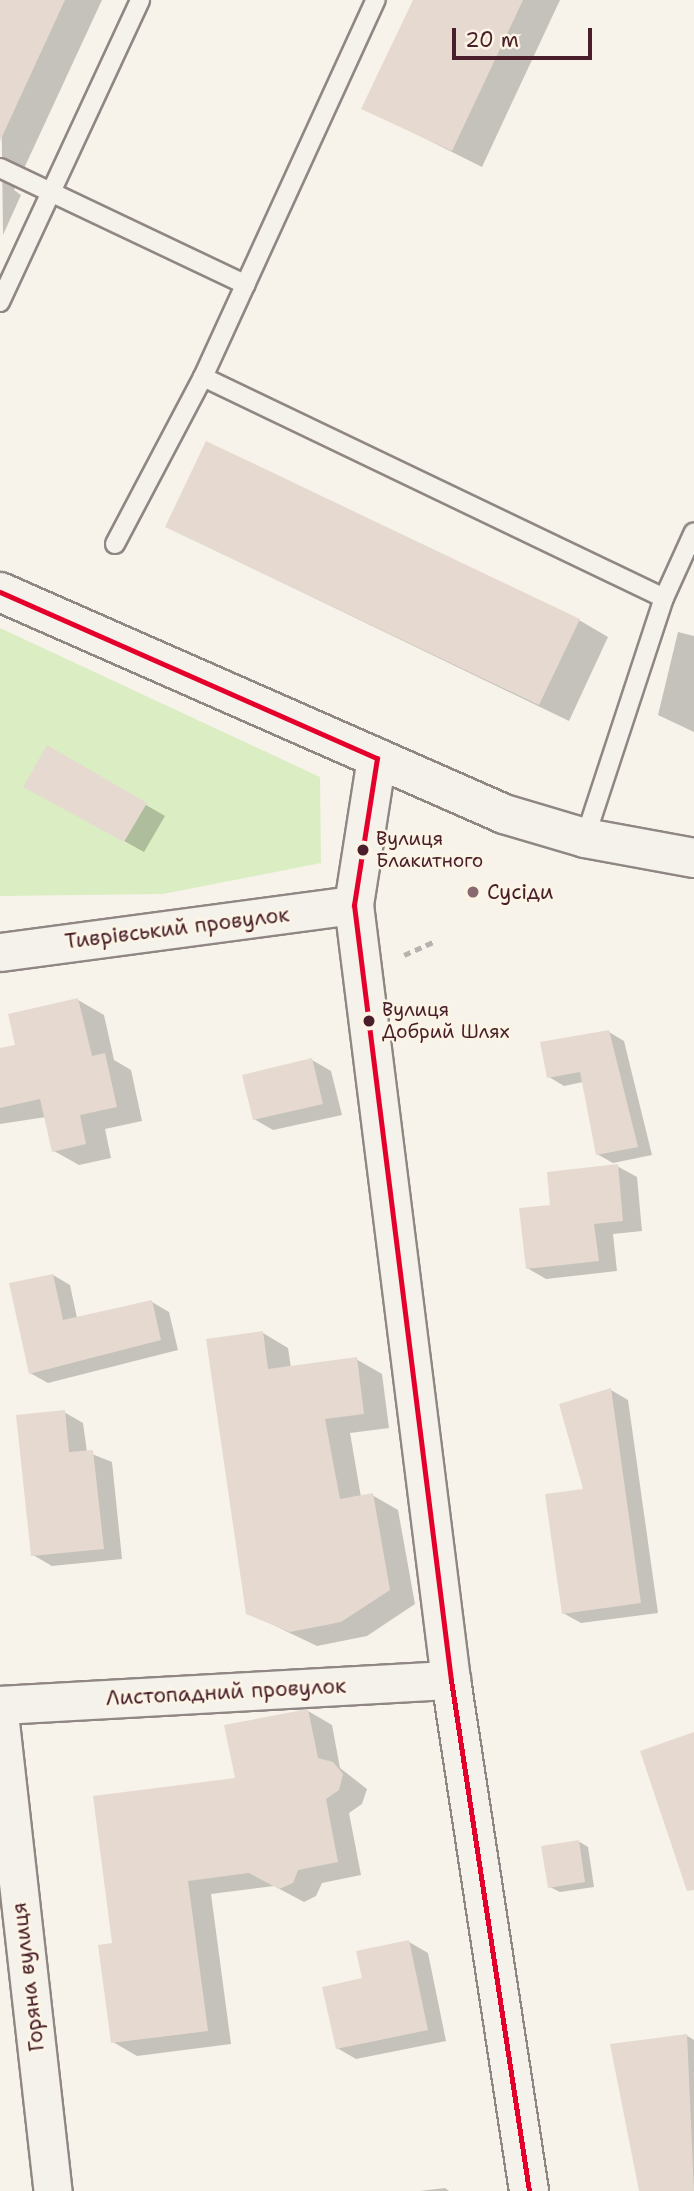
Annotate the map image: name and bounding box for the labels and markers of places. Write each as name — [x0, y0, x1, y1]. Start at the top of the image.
place label: Вулиця Блакитного — [376, 828, 483, 872]
marker: Вулиця Блакитного — [356, 843, 370, 857]
place label: Сусіди — [487, 879, 553, 905]
marker: Сусіди — [465, 884, 481, 900]
place label: Вулиця Добрий Шлях — [382, 999, 510, 1043]
marker: Вулиця Добрий Шлях — [362, 1014, 376, 1028]

